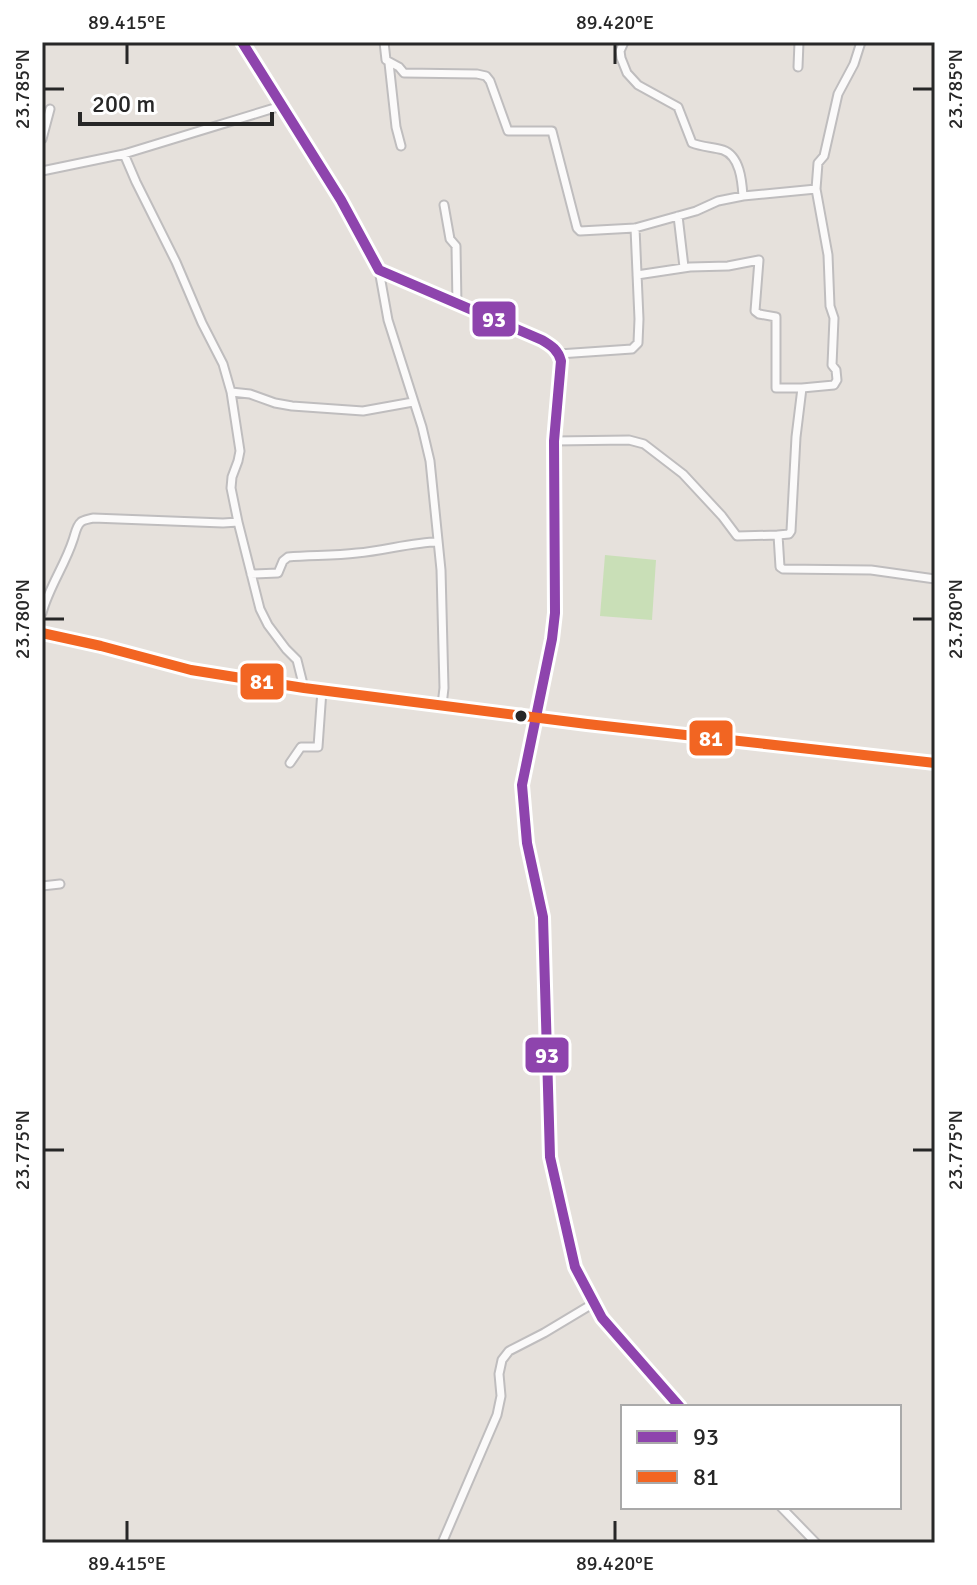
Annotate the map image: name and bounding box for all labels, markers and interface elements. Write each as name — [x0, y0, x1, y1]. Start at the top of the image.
text: 89.415°E — [88, 10, 166, 35]
text: 89.420°E — [576, 10, 654, 35]
text: 23.785°N — [10, 49, 35, 129]
text: 23.785°N — [943, 49, 968, 129]
scale bar — [80, 76, 272, 126]
text: 200 m — [92, 89, 155, 119]
line badge: 93 — [471, 300, 517, 338]
text: 93 — [482, 306, 506, 333]
text: 23.780°N — [10, 579, 35, 659]
text: 23.780°N — [943, 579, 968, 659]
line badge: 81 — [239, 662, 285, 701]
text: 81 — [250, 668, 274, 695]
unlabelled marker — [513, 708, 529, 724]
line badge: 81 — [688, 719, 734, 757]
text: 81 — [699, 725, 723, 752]
line badge: 93 — [524, 1036, 570, 1074]
text: 93 — [535, 1042, 559, 1069]
text: 23.775°N — [10, 1110, 35, 1190]
text: 23.775°N — [943, 1110, 968, 1190]
legend — [621, 1405, 901, 1509]
text: 93 — [693, 1422, 719, 1452]
text: 81 — [693, 1462, 719, 1492]
text: 89.415°E — [88, 1551, 166, 1576]
text: 89.420°E — [576, 1551, 654, 1576]

